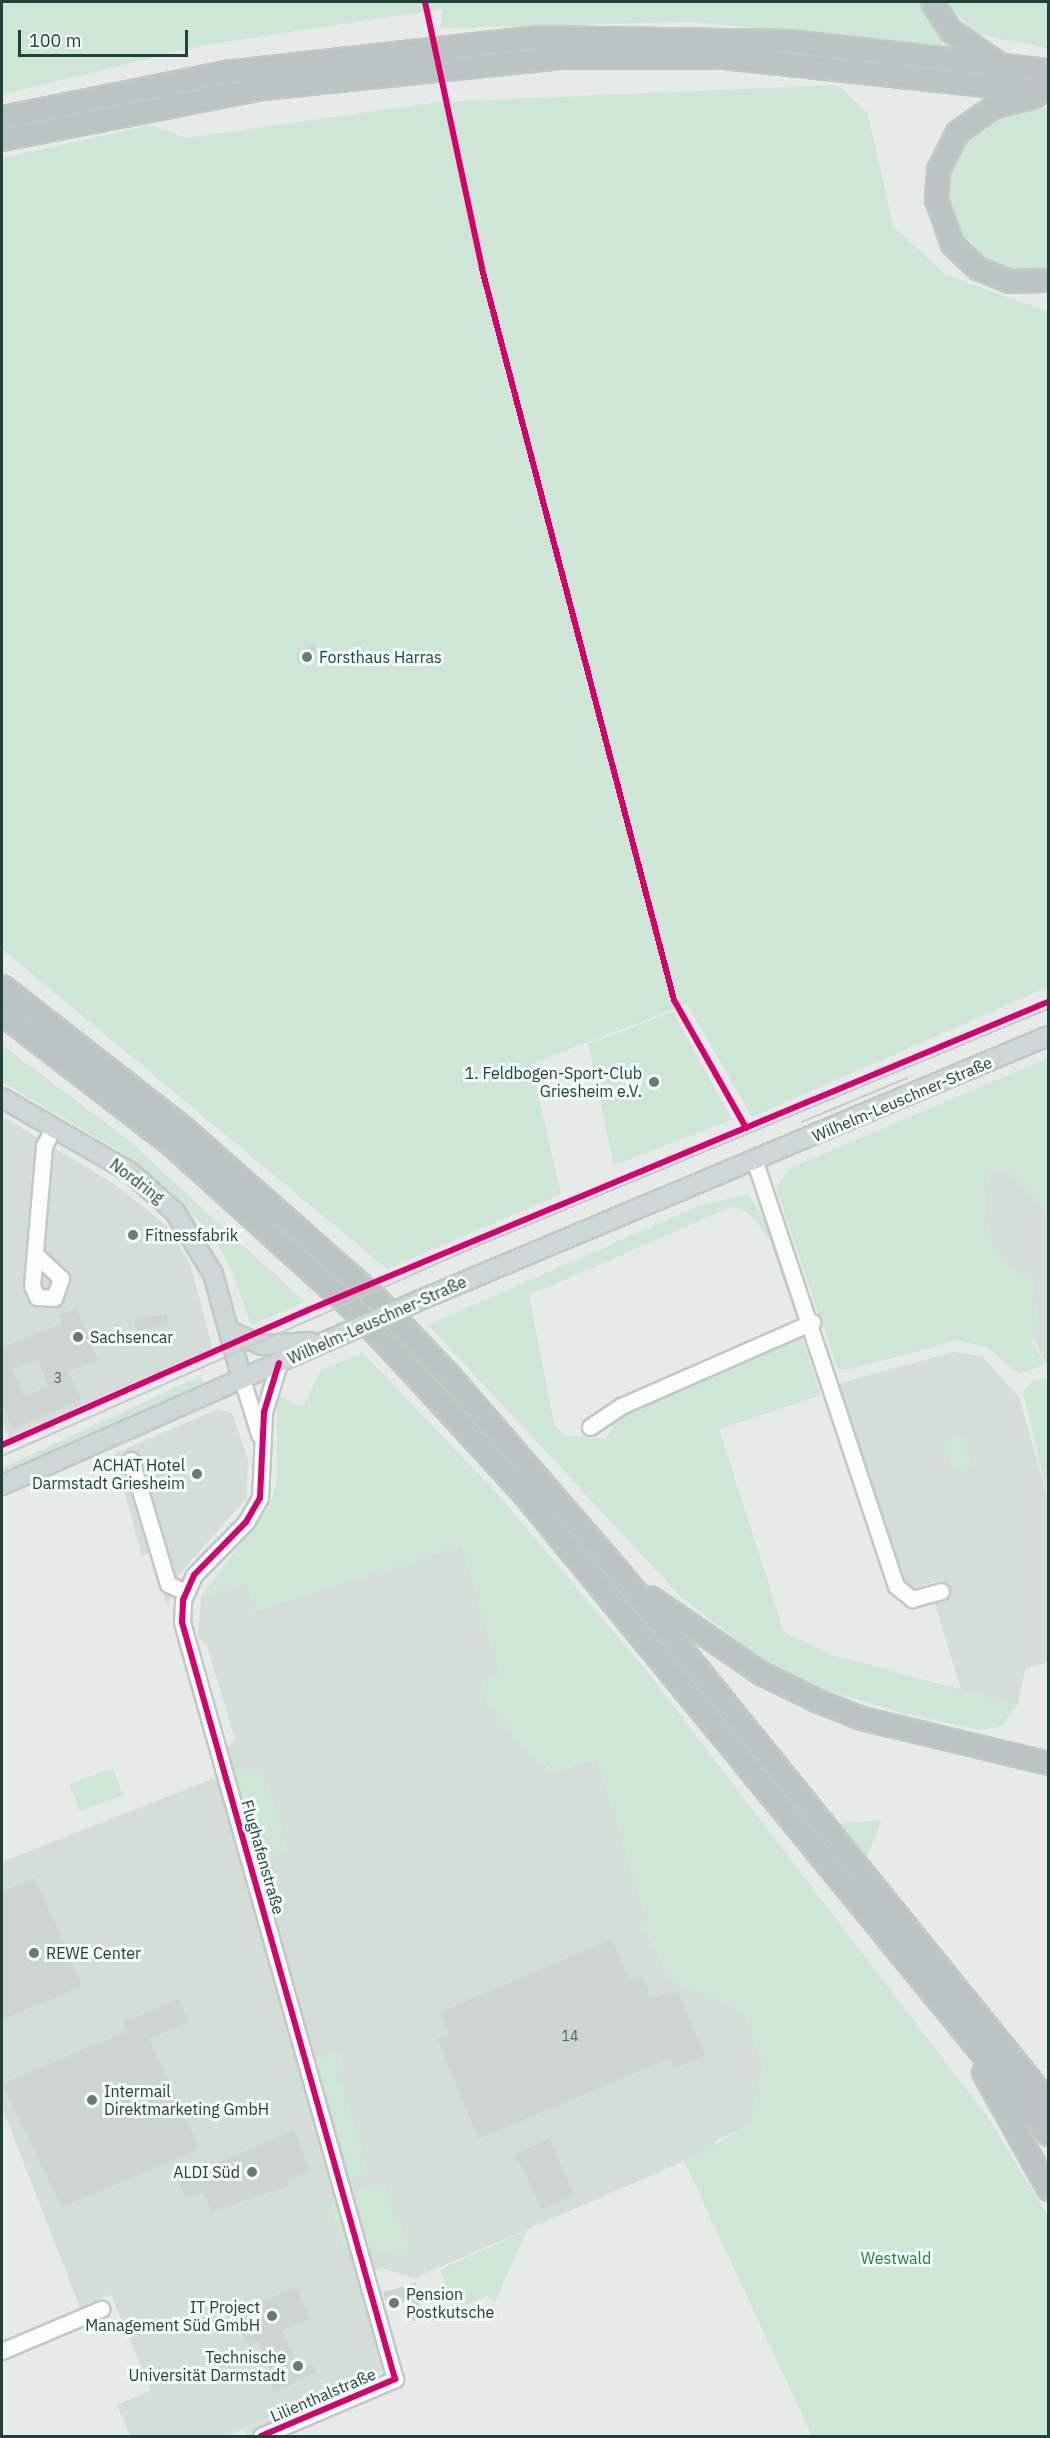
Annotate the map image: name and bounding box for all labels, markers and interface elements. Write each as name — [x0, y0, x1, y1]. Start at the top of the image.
scale bar — [21, 18, 190, 56]
text: 100 m — [29, 29, 81, 52]
place label: Forsthaus Harras — [319, 647, 442, 667]
marker: Forsthaus Harras — [300, 650, 314, 664]
street label: Wilhelm-Leuschner-Straße — [809, 1052, 995, 1146]
place label: 1. Feldbogen-Sport-Club Griesheim e.V. — [465, 1063, 642, 1101]
marker: 1. Feldbogen-Sport-Club Griesheim e.V. — [647, 1075, 661, 1089]
street label: Nordring — [106, 1154, 168, 1208]
place label: Fitnessfabrik — [145, 1225, 238, 1245]
marker: Fitnessfabrik — [126, 1228, 140, 1242]
street label: Wilhelm-Leuschner-Straße — [285, 1272, 469, 1368]
place label: Sachsencar — [90, 1327, 173, 1347]
marker: Sachsencar — [71, 1330, 85, 1344]
house number: 3 — [54, 1370, 62, 1386]
place label: ACHAT Hotel Darmstadt Griesheim — [32, 1455, 185, 1493]
marker: ACHAT Hotel Darmstadt Griesheim — [190, 1467, 204, 1481]
street label: Flughafenstraße — [237, 1798, 289, 1916]
place label: REWE Center — [46, 1943, 141, 1963]
marker: REWE Center — [27, 1946, 41, 1960]
house number: 14 — [562, 2028, 578, 2044]
place label: Intermail Direktmarketing GmbH — [104, 2081, 269, 2119]
marker: Intermail Direktmarketing GmbH — [85, 2093, 99, 2107]
place label: ALDI Süd — [173, 2162, 240, 2182]
marker: ALDI Süd — [245, 2165, 259, 2179]
park label: Westwald — [861, 2248, 931, 2268]
place label: Pension Postkutsche — [406, 2284, 494, 2322]
marker: Pension Postkutsche — [387, 2296, 401, 2310]
place label: IT Project Management Süd GmbH — [85, 2297, 260, 2335]
marker: IT Project Management Süd GmbH — [265, 2309, 279, 2323]
place label: Technische Universität Darmstadt — [128, 2347, 286, 2385]
marker: Technische Universität Darmstadt — [291, 2359, 305, 2373]
street label: Lilienthalstraße — [267, 2364, 379, 2426]

